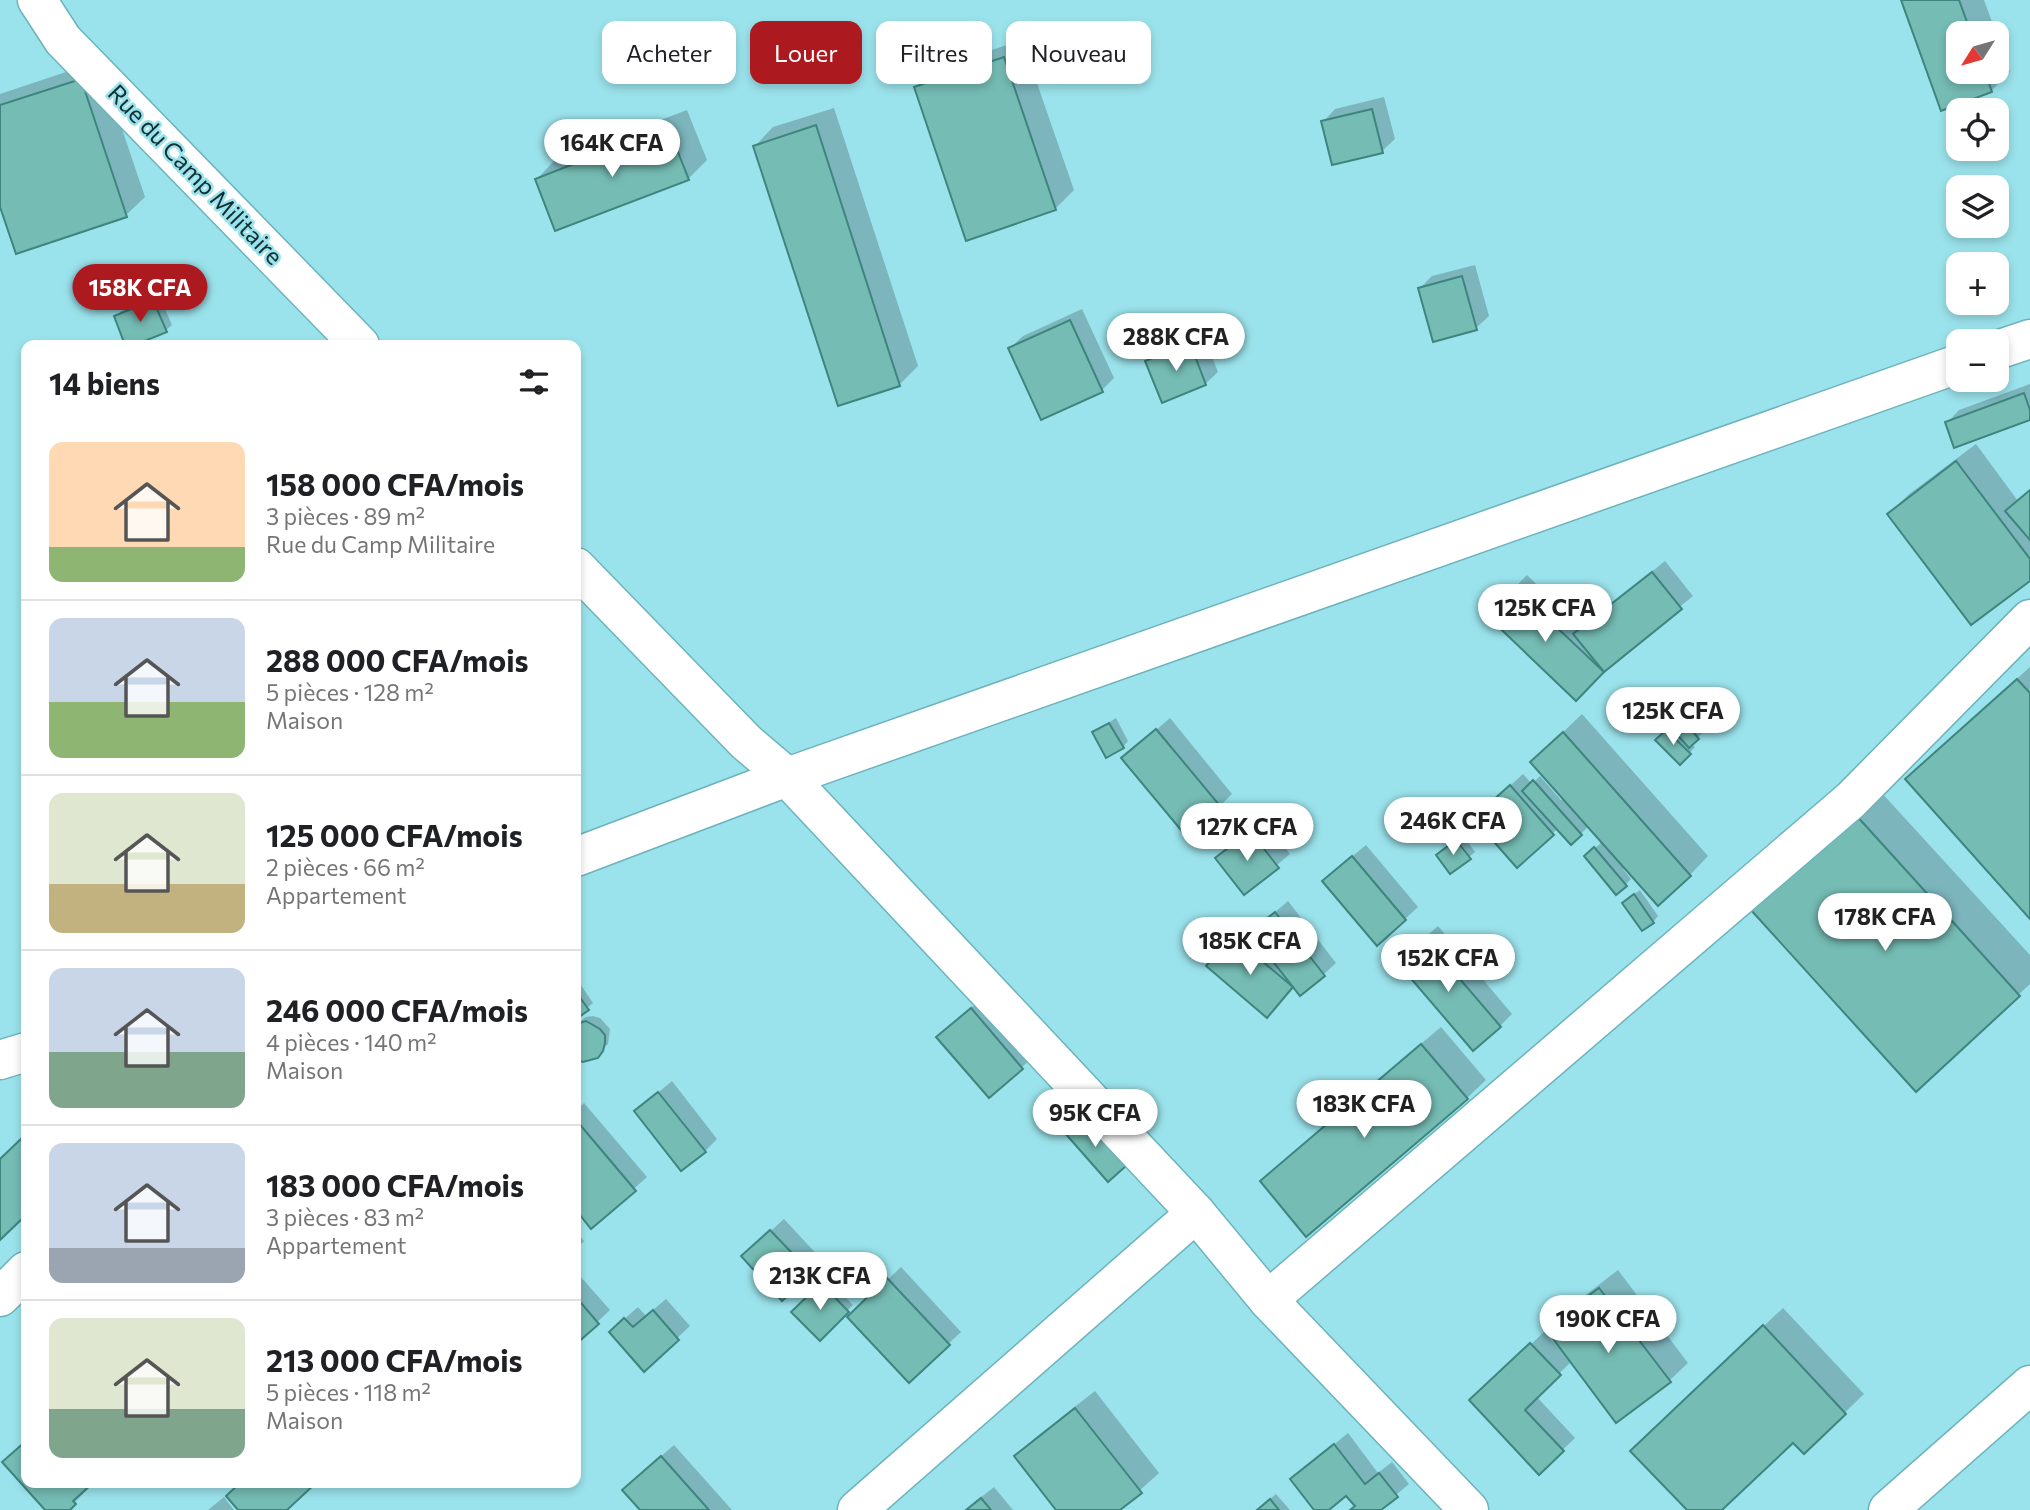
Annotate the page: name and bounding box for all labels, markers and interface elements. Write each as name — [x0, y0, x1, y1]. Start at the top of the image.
chip: Acheter — [602, 21, 736, 84]
chip: Louer — [750, 21, 862, 84]
chip: Filtres — [876, 21, 992, 84]
chip: Nouveau — [1006, 21, 1151, 84]
north arrow — [1946, 21, 2009, 84]
map controls — [1946, 21, 2009, 392]
street label: Rue du Camp Militaire — [103, 78, 290, 270]
button: locate — [1946, 98, 2009, 161]
pin: 164K CFA — [540, 120, 684, 179]
text: 164K CFA — [560, 128, 664, 156]
button: layers — [1946, 175, 2009, 238]
button: + — [1946, 252, 2009, 315]
pin: 158K CFA — [68, 264, 212, 324]
text: 158K CFA — [88, 273, 192, 301]
pin: 288K CFA — [1104, 314, 1248, 373]
text: 288K CFA — [1123, 322, 1229, 350]
button: − — [1946, 329, 2009, 392]
icon: filters — [515, 363, 553, 401]
text: 14 biens — [49, 364, 160, 401]
text: 158 000 CFA/mois — [266, 465, 524, 502]
icon: home — [105, 470, 189, 554]
text: 3 pièces · 89 m² — [266, 502, 425, 530]
text: Rue du Camp Militaire — [266, 530, 495, 558]
pin: 125K CFA — [1473, 584, 1617, 644]
text: 125K CFA — [1494, 593, 1596, 621]
text: 288 000 CFA/mois — [266, 641, 528, 678]
icon: home — [105, 646, 189, 730]
text: 5 pièces · 128 m² — [266, 678, 434, 706]
pin: 125K CFA — [1601, 688, 1745, 747]
text: 125K CFA — [1622, 696, 1724, 724]
text: Maison — [266, 706, 343, 734]
pin: 246K CFA — [1381, 798, 1525, 857]
pin: 127K CFA — [1175, 804, 1319, 863]
text: 246K CFA — [1400, 806, 1506, 834]
text: 127K CFA — [1196, 812, 1298, 840]
text: 125 000 CFA/mois — [266, 816, 523, 853]
icon: home — [105, 821, 189, 905]
text: 2 pièces · 66 m² — [266, 853, 425, 881]
text: Appartement — [266, 881, 407, 909]
pin: 178K CFA — [1813, 894, 1957, 953]
text: 178K CFA — [1834, 902, 1936, 930]
pin: 185K CFA — [1178, 918, 1322, 977]
text: 185K CFA — [1198, 926, 1302, 954]
pin: 152K CFA — [1376, 934, 1520, 994]
text: 152K CFA — [1397, 943, 1499, 971]
text: 246 000 CFA/mois — [266, 991, 528, 1028]
icon: home — [105, 996, 189, 1080]
text: 4 pièces · 140 m² — [266, 1028, 436, 1056]
text: Maison — [266, 1056, 343, 1084]
pin: 183K CFA — [1292, 1080, 1436, 1140]
text: 183K CFA — [1313, 1089, 1415, 1117]
pin: 95K CFA — [1030, 1090, 1160, 1149]
text: 95K CFA — [1049, 1098, 1141, 1126]
text: 183 000 CFA/mois — [266, 1166, 524, 1203]
icon: home — [105, 1171, 189, 1255]
text: 3 pièces · 83 m² — [266, 1203, 424, 1231]
text: Appartement — [266, 1231, 407, 1259]
pin: 213K CFA — [748, 1252, 892, 1312]
text: 213K CFA — [769, 1261, 871, 1289]
pin: 190K CFA — [1536, 1296, 1680, 1355]
text: 190K CFA — [1556, 1304, 1660, 1332]
text: 213 000 CFA/mois — [266, 1341, 523, 1378]
icon: home — [105, 1346, 189, 1430]
text: 5 pièces · 118 m² — [266, 1378, 431, 1406]
text: Maison — [266, 1406, 343, 1434]

